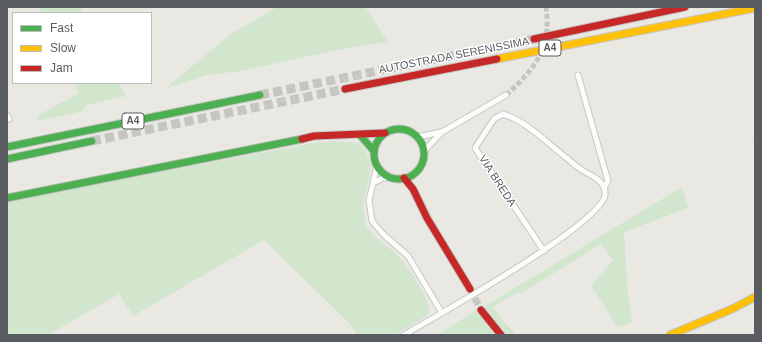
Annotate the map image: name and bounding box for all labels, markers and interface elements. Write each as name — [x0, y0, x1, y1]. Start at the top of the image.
legend — [12, 12, 152, 84]
text: Fast — [50, 21, 73, 35]
street label: AUTOSTRADA SERENISSIMA — [378, 35, 530, 77]
road number: A4 — [539, 40, 561, 56]
text: Slow — [50, 41, 76, 55]
text: Jam — [50, 61, 73, 75]
road number: A4 — [122, 113, 144, 129]
street label: VIA BREDA — [475, 153, 519, 209]

